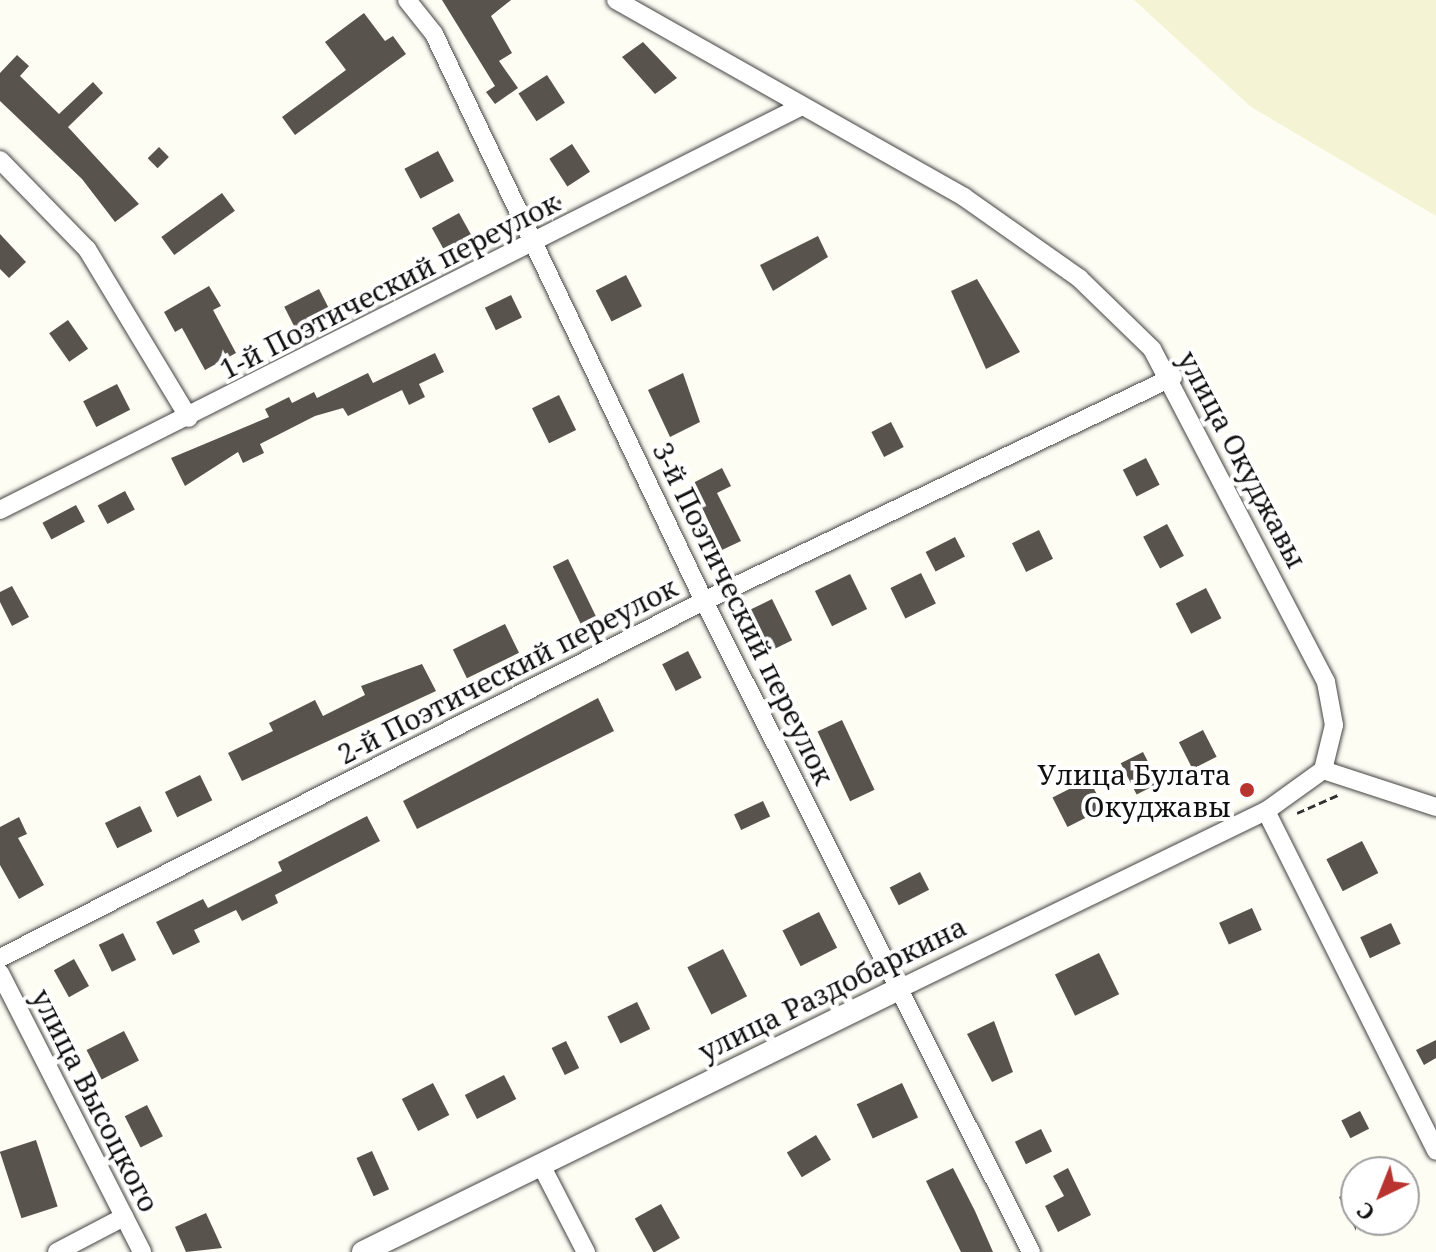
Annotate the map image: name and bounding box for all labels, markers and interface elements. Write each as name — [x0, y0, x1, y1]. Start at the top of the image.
street label: 1-й Поэтический переулок — [214, 185, 564, 385]
street label: улица Окуджавы — [1172, 345, 1314, 573]
street label: 3-й Поэтический переулок — [646, 436, 842, 790]
street label: 2-й Поэтический переулок — [332, 570, 682, 770]
place label: Улица Булата Окуджавы — [1037, 757, 1231, 823]
marker: Улица Булата Окуджавы — [1238, 781, 1256, 799]
street label: улица Раздобаркина — [693, 908, 971, 1068]
street label: улица Высоцкого — [25, 983, 167, 1217]
north arrow — [1340, 1156, 1420, 1236]
text: С — [1349, 1196, 1381, 1228]

